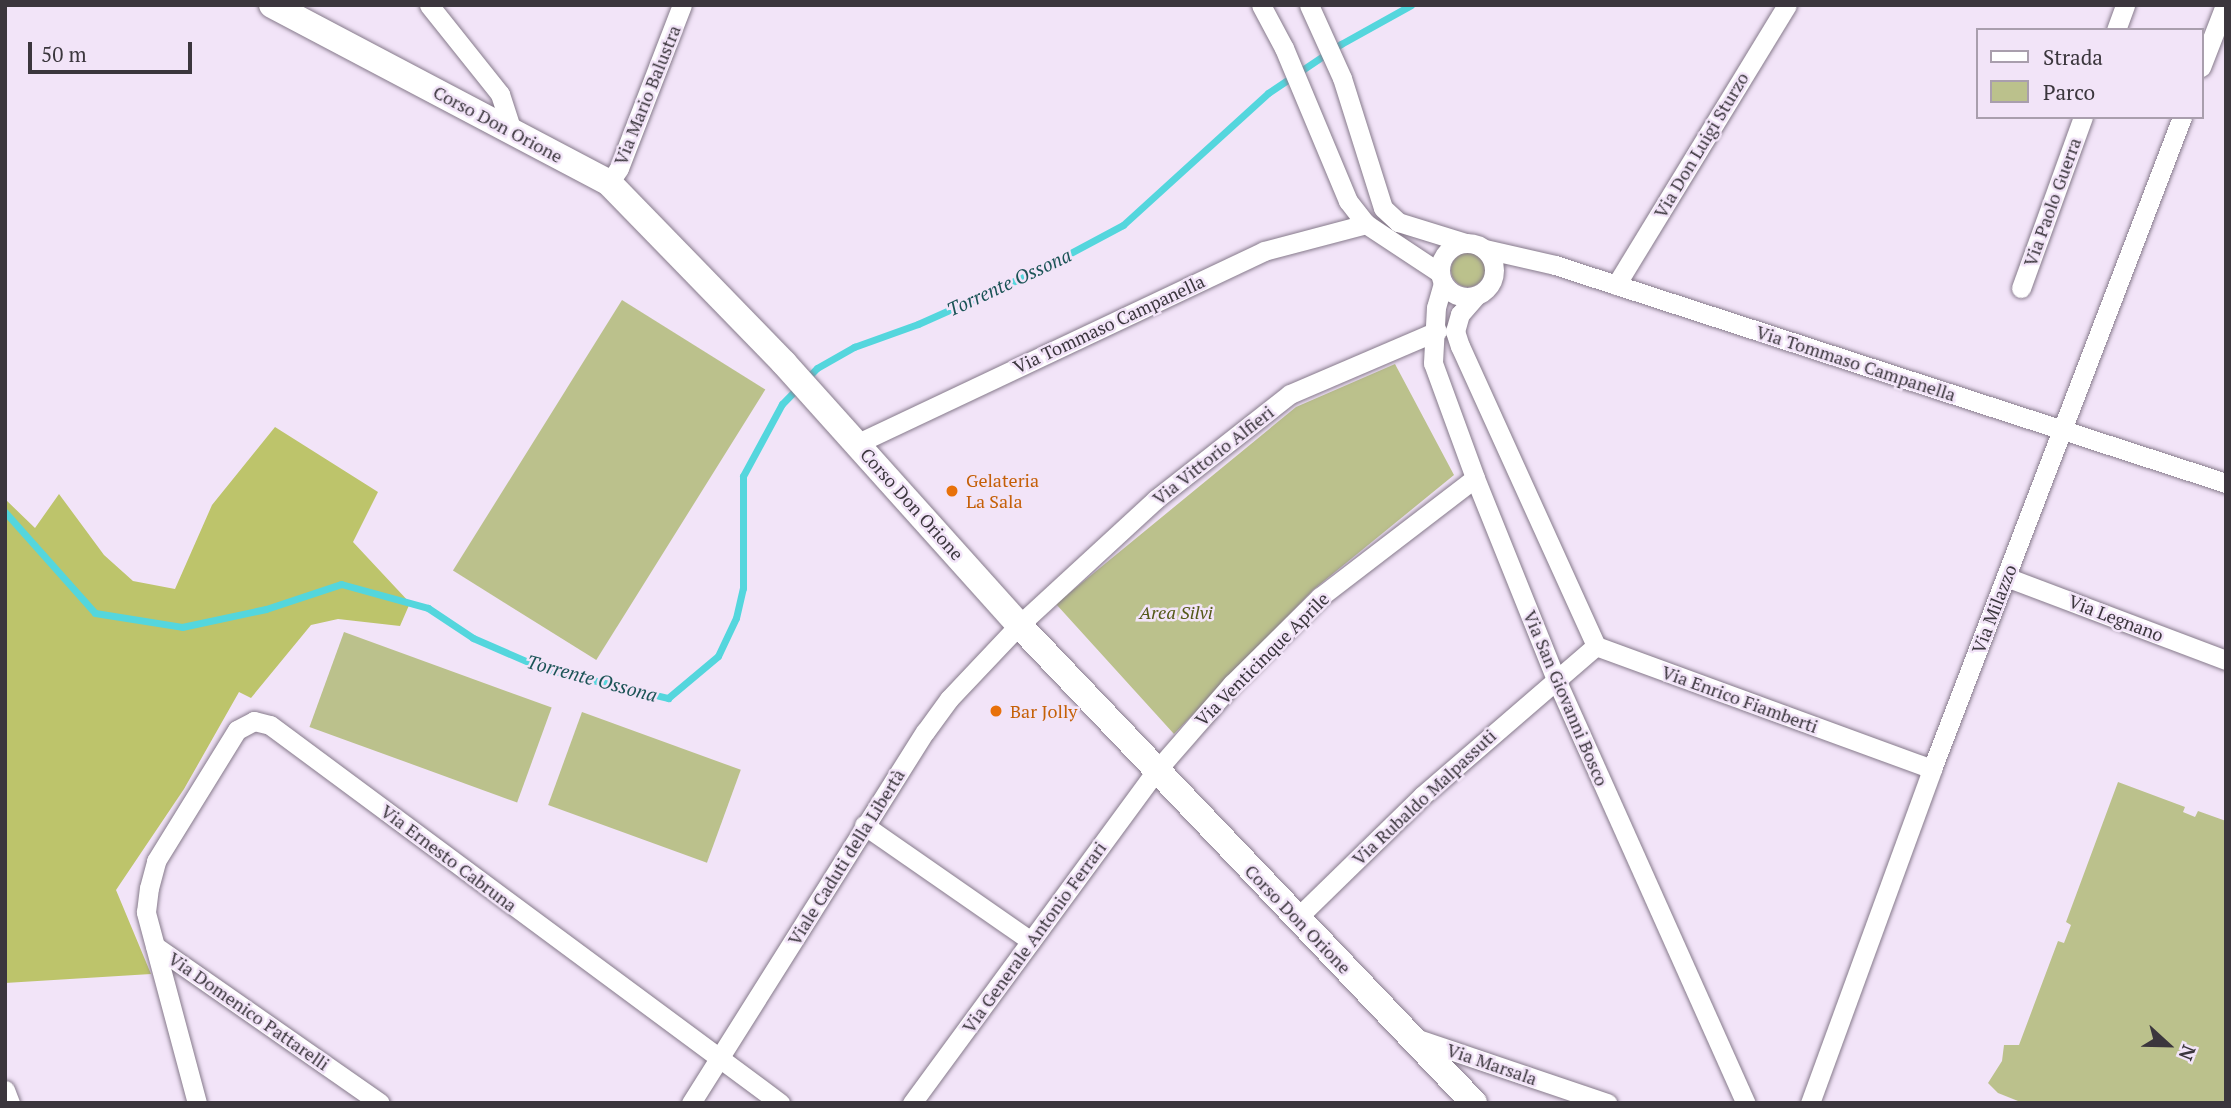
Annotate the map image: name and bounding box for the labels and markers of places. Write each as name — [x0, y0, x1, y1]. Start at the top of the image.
place label: Gelateria La Sala — [966, 470, 1039, 512]
marker: Gelateria La Sala — [944, 483, 960, 499]
place label: Bar Jolly — [1010, 700, 1077, 722]
marker: Bar Jolly — [988, 703, 1004, 719]

